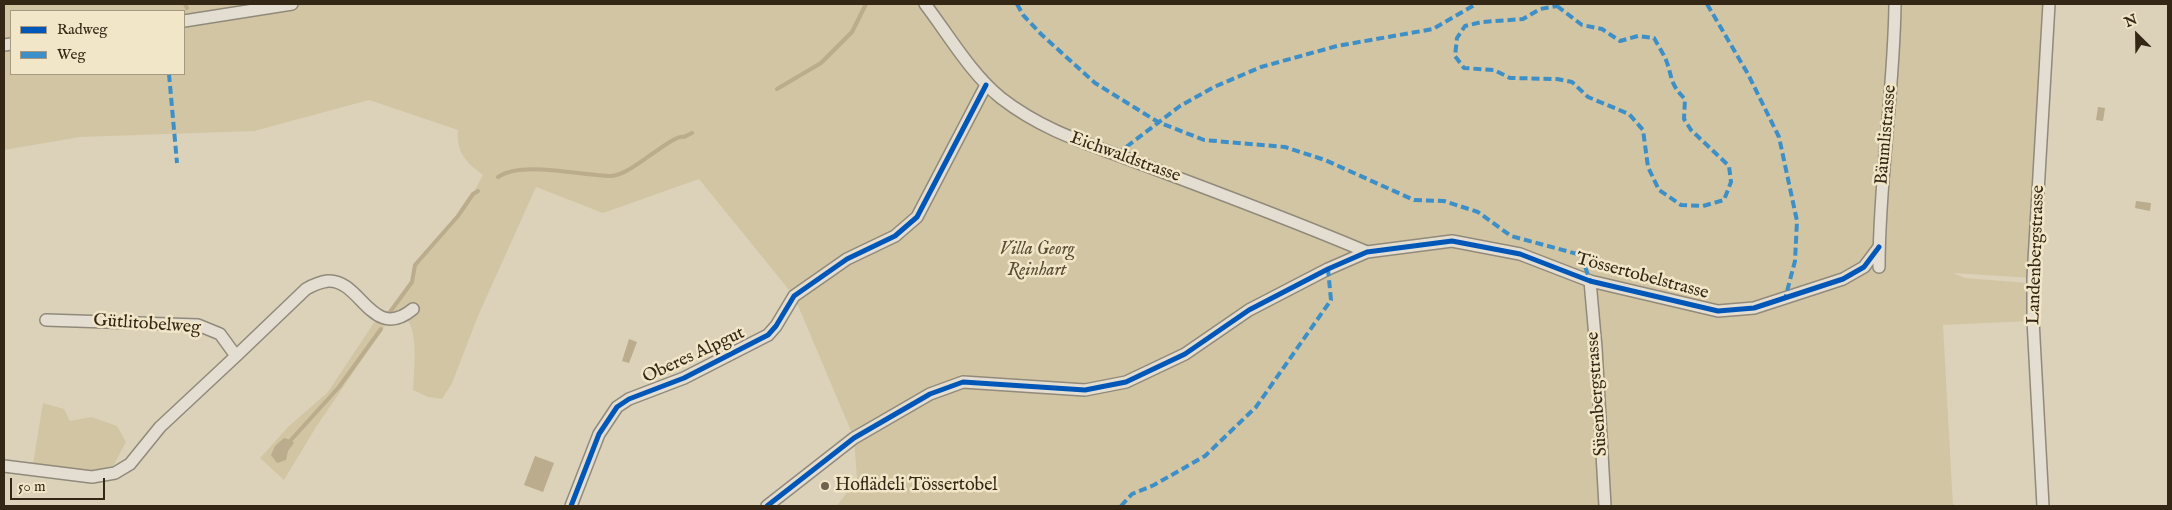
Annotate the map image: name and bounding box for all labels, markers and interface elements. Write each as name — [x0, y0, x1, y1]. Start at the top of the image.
legend — [10, 10, 185, 75]
north arrow — [2112, 10, 2162, 60]
text: N — [2122, 11, 2140, 32]
text: Radweg — [57, 20, 108, 39]
text: Weg — [57, 45, 86, 64]
street label: Bäumlistrasse — [1872, 84, 1902, 186]
street label: Eichwaldstrasse — [1067, 128, 1183, 188]
street label: Landenbergstrasse — [2024, 185, 2050, 325]
park label: Villa Georg Reinhart — [1000, 239, 1074, 282]
street label: Tössertobelstrasse — [1573, 249, 1711, 305]
street label: Gütlitobelweg — [93, 310, 201, 340]
street label: Oberes Alpgut — [640, 323, 748, 389]
street label: Süsenbergstrasse — [1583, 331, 1613, 457]
scale bar — [12, 468, 108, 500]
place label: Hoflädeli Tössertobel — [835, 475, 997, 497]
text: 50 m — [18, 477, 46, 496]
marker: Hoflädeli Tössertobel — [819, 480, 831, 492]

